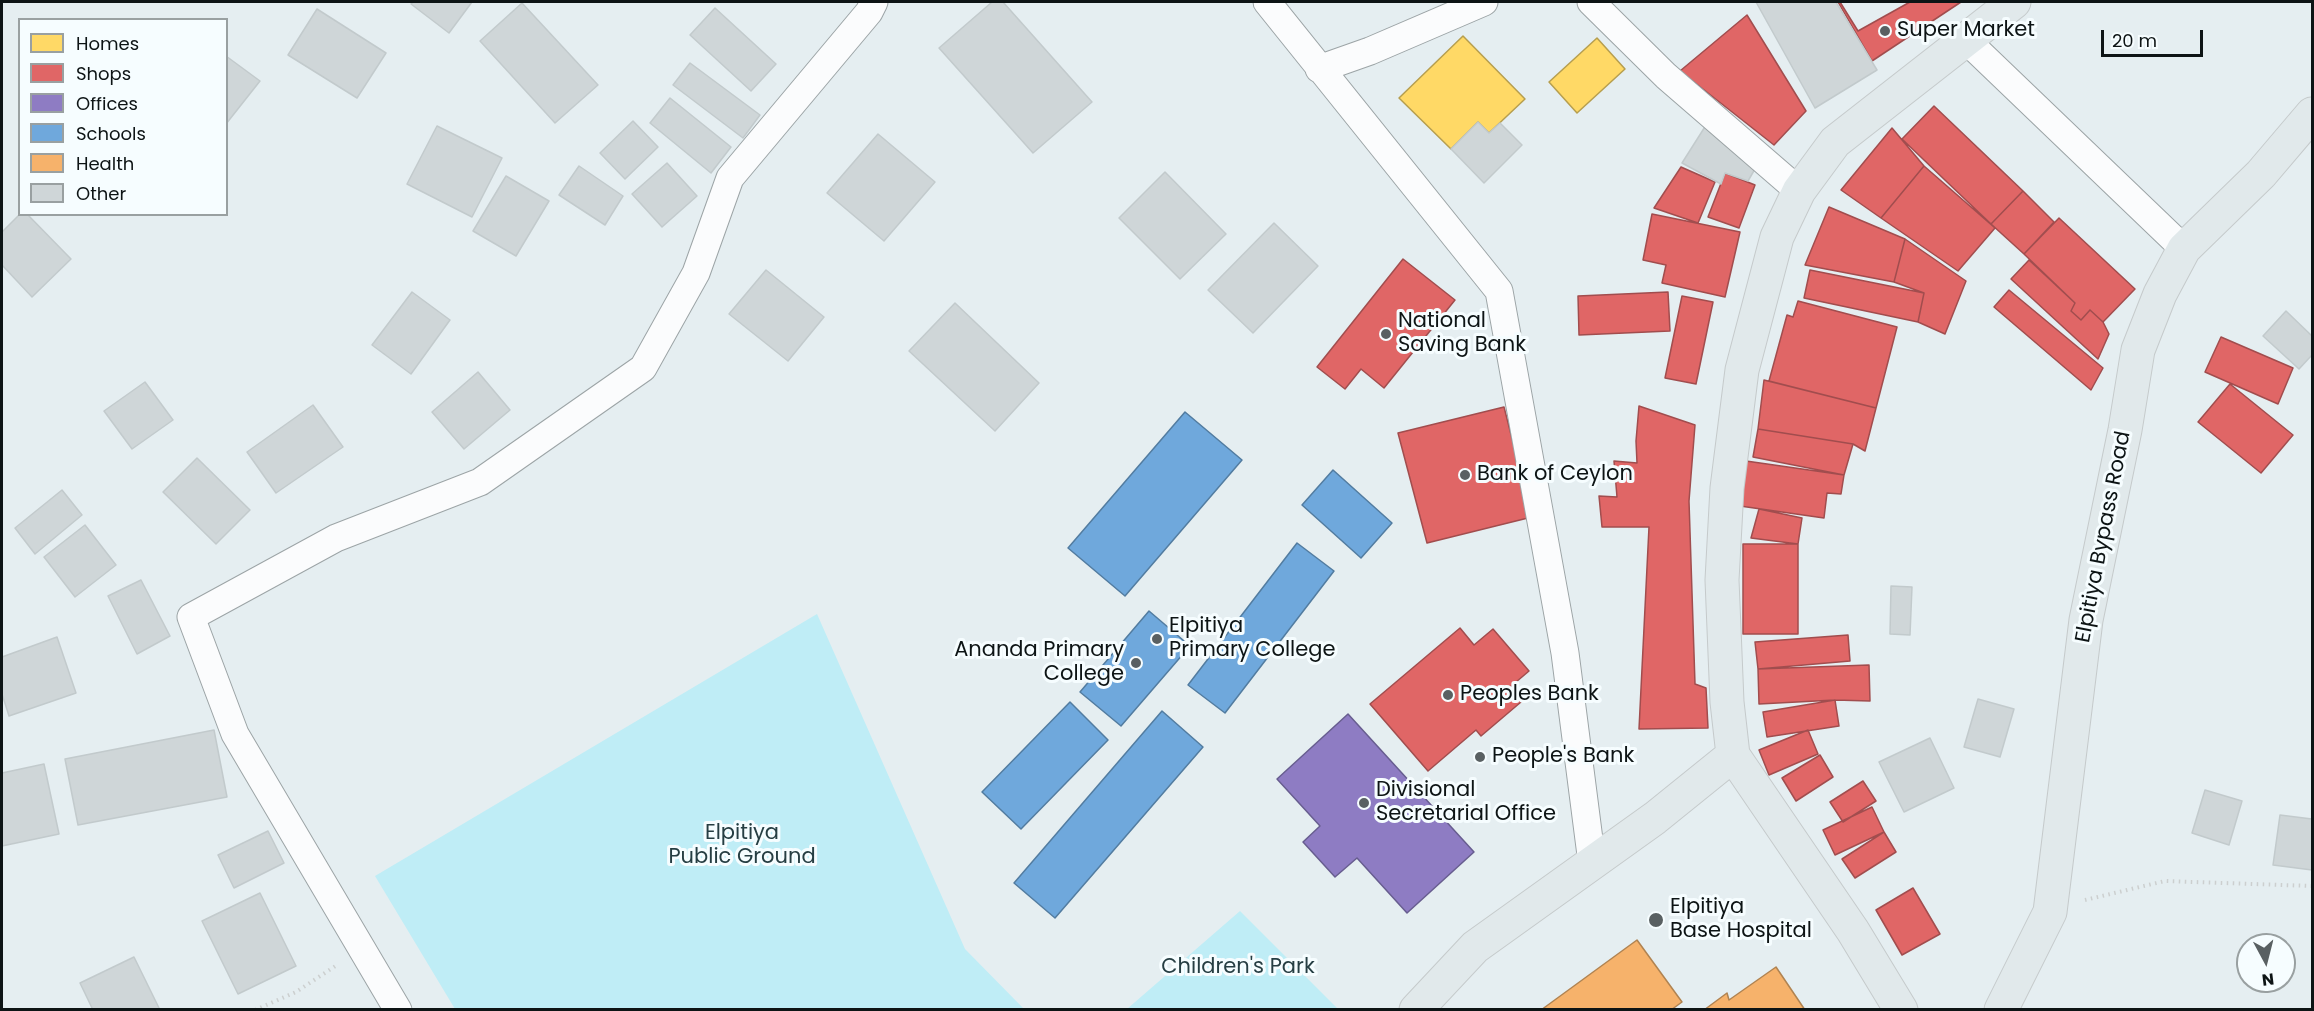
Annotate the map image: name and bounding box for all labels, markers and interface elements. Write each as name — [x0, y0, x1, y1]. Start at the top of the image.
legend — [18, 18, 228, 216]
place label: Super Market — [1897, 18, 2035, 44]
scale bar — [2104, 18, 2206, 56]
marker: Super Market — [1878, 24, 1892, 38]
text: 20 m — [2112, 28, 2157, 53]
text: Homes — [76, 31, 139, 56]
text: Shops — [76, 61, 131, 86]
text: Offices — [76, 91, 138, 116]
text: Schools — [76, 121, 146, 146]
text: Health — [76, 151, 134, 176]
text: Other — [76, 181, 126, 206]
place label: National Saving Bank — [1398, 309, 1526, 359]
marker: National Saving Bank — [1379, 327, 1393, 341]
street label: Elpitiya Bypass Road — [2071, 429, 2137, 645]
place label: Bank of Ceylon — [1477, 462, 1633, 488]
marker: Bank of Ceylon — [1458, 468, 1472, 482]
place label: Elpitiya Primary College — [1169, 614, 1335, 664]
marker: Elpitiya Primary College — [1150, 632, 1164, 646]
place label: Ananda Primary College — [954, 638, 1124, 688]
marker: Ananda Primary College — [1129, 656, 1143, 670]
place label: Peoples Bank — [1460, 682, 1599, 708]
marker: Peoples Bank — [1441, 688, 1455, 702]
place label: People's Bank — [1492, 744, 1634, 770]
marker: People's Bank — [1473, 750, 1487, 764]
place label: Divisional Secretarial Office — [1376, 778, 1556, 828]
marker: Divisional Secretarial Office — [1357, 796, 1371, 810]
park label: Elpitiya Public Ground — [668, 821, 816, 871]
place label: Elpitiya Base Hospital — [1670, 895, 1812, 945]
marker: Elpitiya Base Hospital — [1647, 911, 1665, 929]
north arrow — [2236, 933, 2296, 993]
park label: Children's Park — [1161, 955, 1315, 981]
text: N — [2261, 967, 2275, 992]

